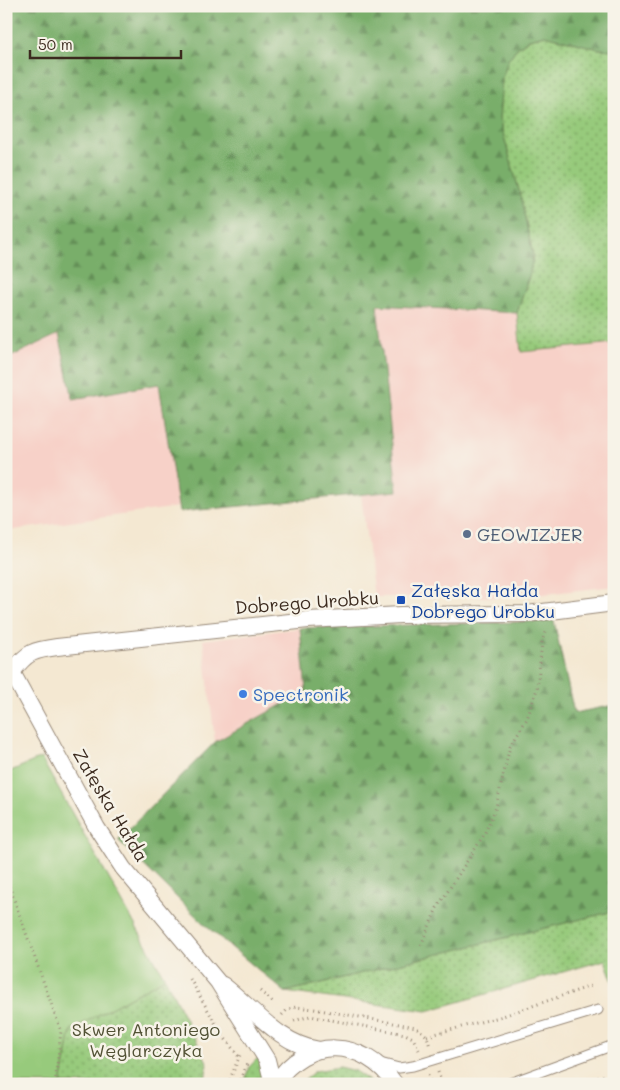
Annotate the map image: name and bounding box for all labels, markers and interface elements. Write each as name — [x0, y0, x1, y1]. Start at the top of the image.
scale bar — [30, 28, 181, 60]
text: 50 m — [38, 34, 73, 54]
place label: GEOWIZJER — [477, 522, 582, 546]
marker: GEOWIZJER — [461, 528, 473, 540]
place label: Załęska Hałda Dobrego Urobku — [411, 578, 555, 623]
street label: Dobrego Urobku — [234, 585, 380, 619]
marker: Załęska Hałda Dobrego Urobku — [395, 594, 407, 606]
place label: Spectronik — [253, 682, 349, 706]
marker: Spectronik — [237, 688, 249, 700]
street label: Załęska Hałda — [68, 744, 154, 866]
park label: Skwer Antoniego Węglarczyka — [72, 1017, 221, 1062]

